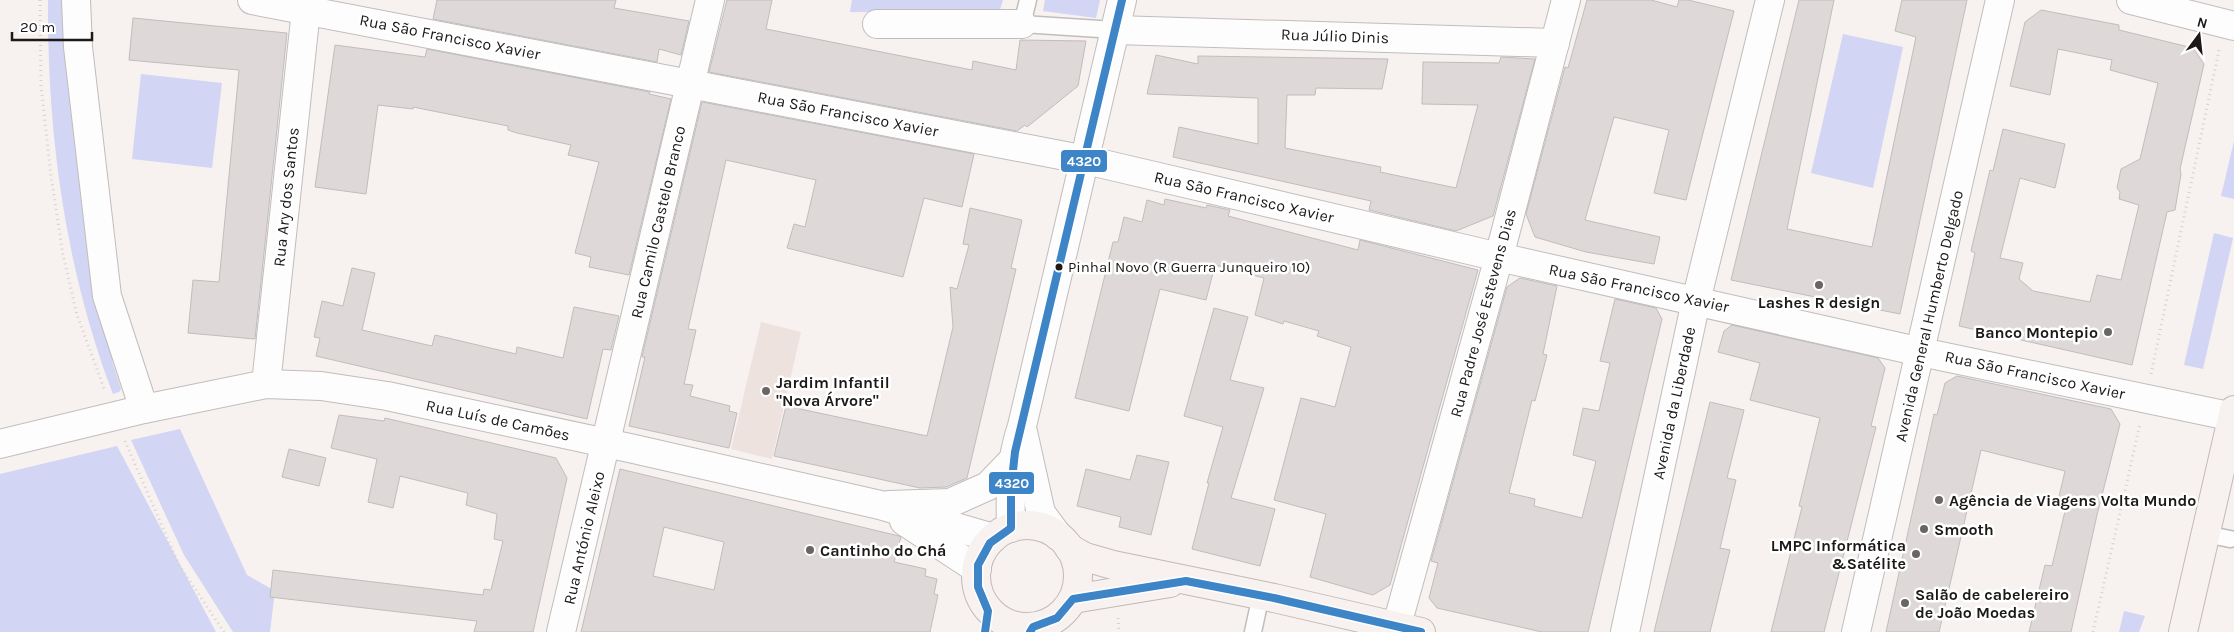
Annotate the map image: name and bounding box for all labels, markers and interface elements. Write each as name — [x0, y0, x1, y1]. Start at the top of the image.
scale bar — [12, 10, 92, 42]
street label: Rua São Francisco Xavier — [358, 10, 542, 64]
north arrow — [2174, 10, 2224, 60]
text: N — [2195, 13, 2209, 32]
text: 20 m — [20, 18, 55, 36]
street label: Rua Júlio Dinis — [1281, 25, 1389, 47]
street label: Rua São Francisco Xavier — [756, 87, 940, 141]
street label: Rua Camilo Castelo Branco — [627, 124, 689, 320]
street label: Rua Ary dos Santos — [269, 126, 303, 268]
line badge: 4320 — [1060, 149, 1108, 173]
text: 4320 — [1067, 153, 1101, 170]
street label: Rua São Francisco Xavier — [1152, 167, 1336, 227]
street label: Avenida General Humberto Delgado — [1891, 188, 1967, 444]
street label: Rua Padre José Estevens Dias — [1446, 207, 1520, 419]
place label: Pinhal Novo (R Guerra Junqueiro 10) — [1068, 258, 1310, 276]
street label: Rua São Francisco Xavier — [1547, 260, 1731, 316]
marker: Pinhal Novo (R Guerra Junqueiro 10) — [1054, 262, 1064, 272]
marker: Lashes R design — [1813, 279, 1825, 291]
place label: Lashes R design — [1758, 293, 1880, 312]
place label: Banco Montepio — [1975, 323, 2098, 342]
street label: Avenida da Liberdade — [1649, 325, 1699, 481]
marker: Banco Montepio — [2102, 326, 2114, 338]
street label: Rua São Francisco Xavier — [1943, 347, 2127, 403]
place label: Jardim Infantil "Nova Árvore" — [776, 373, 890, 410]
marker: Jardim Infantil "Nova Árvore" — [760, 385, 772, 397]
street label: Rua Luís de Camões — [424, 395, 572, 445]
street label: Rua António Aleixo — [559, 469, 609, 607]
line badge: 4320 — [988, 471, 1035, 495]
text: 4320 — [995, 475, 1029, 492]
place label: Agência de Viagens Volta Mundo — [1949, 491, 2196, 510]
marker: Agência de Viagens Volta Mundo — [1933, 494, 1945, 506]
place label: Smooth — [1934, 520, 1994, 539]
marker: Smooth — [1918, 523, 1930, 535]
place label: LMPC Informática &Satélite — [1771, 536, 1906, 573]
place label: Cantinho do Chá — [820, 541, 946, 560]
marker: Cantinho do Chá — [804, 544, 816, 556]
marker: LMPC Informática &Satélite — [1910, 548, 1922, 560]
place label: Salão de cabelereiro de João Moedas — [1915, 585, 2069, 622]
marker: Salão de cabelereiro de João Moedas — [1899, 597, 1911, 609]

